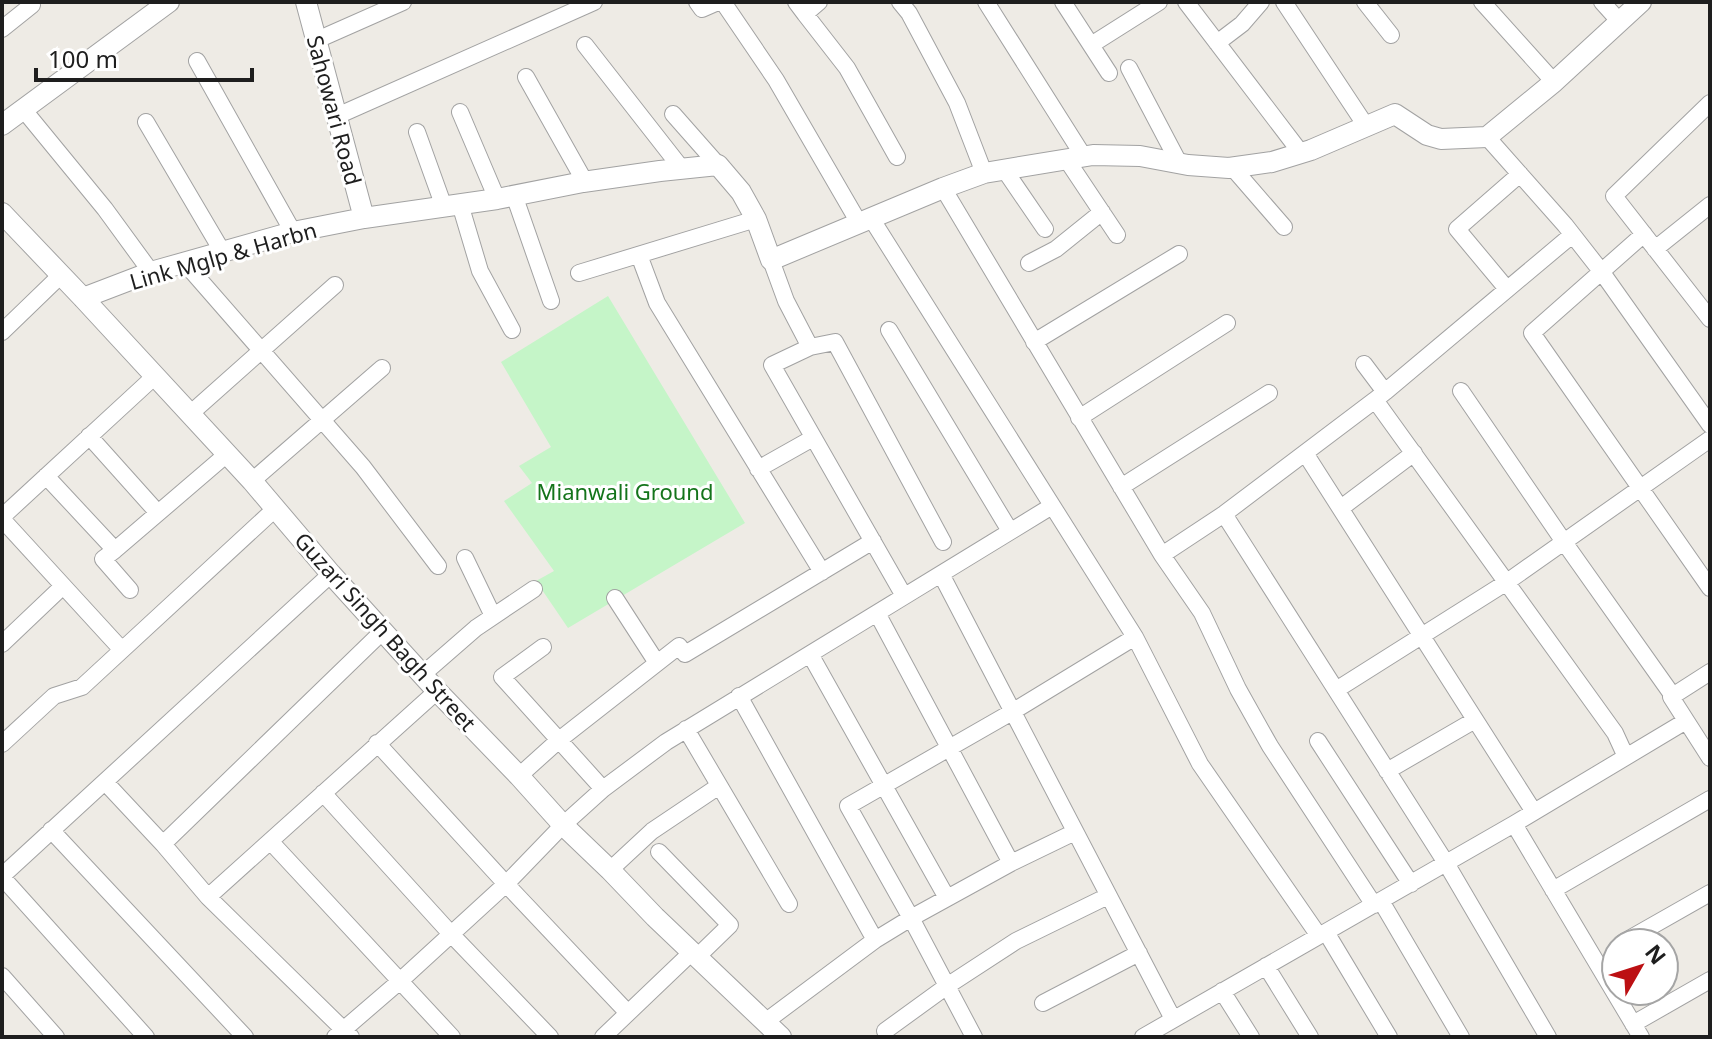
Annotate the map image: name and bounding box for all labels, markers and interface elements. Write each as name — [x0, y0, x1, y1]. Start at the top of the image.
scale bar — [36, 32, 252, 82]
street label: Sahowari Road — [301, 32, 369, 188]
text: 100 m — [48, 42, 118, 75]
street label: Link Mglp & Harbn — [126, 214, 320, 296]
park label: Mianwali Ground — [537, 476, 713, 506]
street label: Guzari Singh Bagh Street — [289, 525, 483, 737]
north arrow — [1600, 927, 1680, 1007]
text: N — [1639, 937, 1674, 970]

